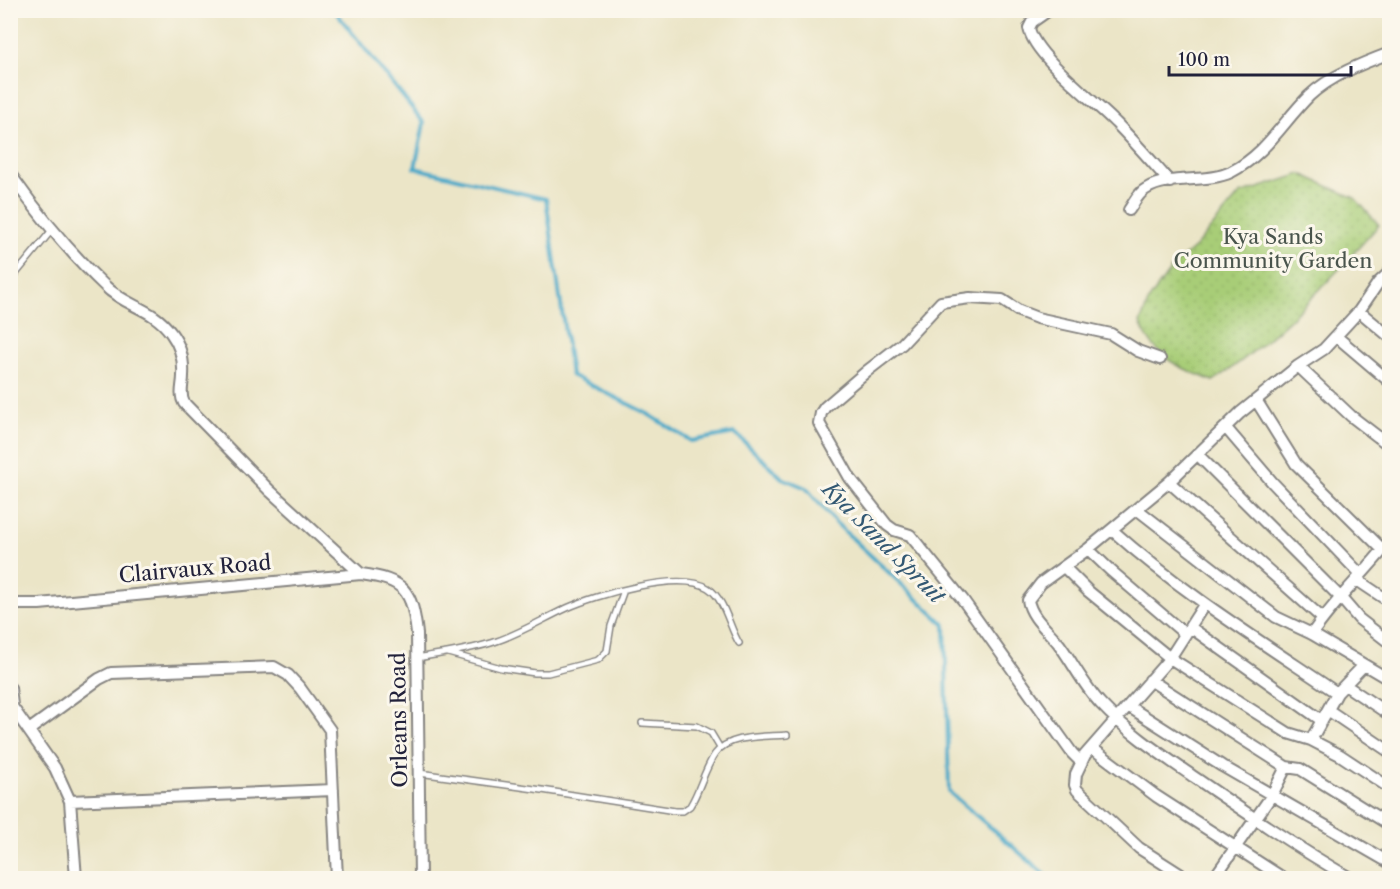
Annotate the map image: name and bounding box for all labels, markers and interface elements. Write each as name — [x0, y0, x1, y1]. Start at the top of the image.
scale bar — [1169, 39, 1350, 77]
text: 100 m — [1178, 49, 1230, 71]
park label: Kya Sands Community Garden — [1174, 224, 1372, 273]
water label: Kya Sand Spruit — [815, 474, 951, 610]
street label: Clairvaux Road — [118, 549, 272, 588]
street label: Orleans Road — [385, 652, 412, 788]

